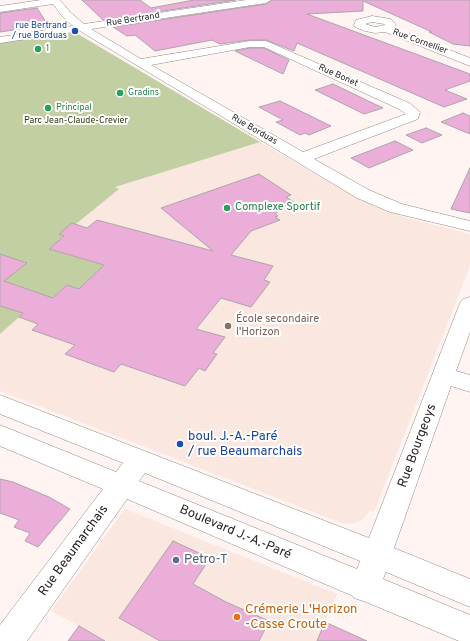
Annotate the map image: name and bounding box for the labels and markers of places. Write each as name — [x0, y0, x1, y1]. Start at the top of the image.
place label: rue Bertrand / rue Borduas — [12, 21, 67, 42]
marker: rue Bertrand / rue Borduas — [70, 26, 80, 36]
marker: 1 — [33, 44, 43, 54]
place label: 1 — [46, 44, 49, 54]
marker: Gradins — [115, 88, 125, 98]
place label: Gradins — [128, 88, 159, 98]
marker: Principal — [43, 103, 53, 113]
place label: Principal — [56, 103, 92, 113]
place label: Complexe Sportif — [235, 201, 320, 215]
marker: Complexe Sportif — [222, 203, 232, 213]
place label: École secondaire l'Horizon — [236, 313, 319, 339]
marker: École secondaire l'Horizon — [223, 321, 233, 331]
place label: boul. J.-A.-Paré / rue Beaumarchais — [188, 429, 302, 460]
marker: boul. J.-A.-Paré / rue Beaumarchais — [175, 439, 185, 449]
place label: Petro-T — [184, 552, 228, 568]
marker: Petro-T — [171, 555, 181, 565]
place label: Crémerie L'Horizon -Casse Croute — [245, 602, 357, 633]
marker: Crémerie L'Horizon -Casse Croute — [232, 612, 242, 622]

